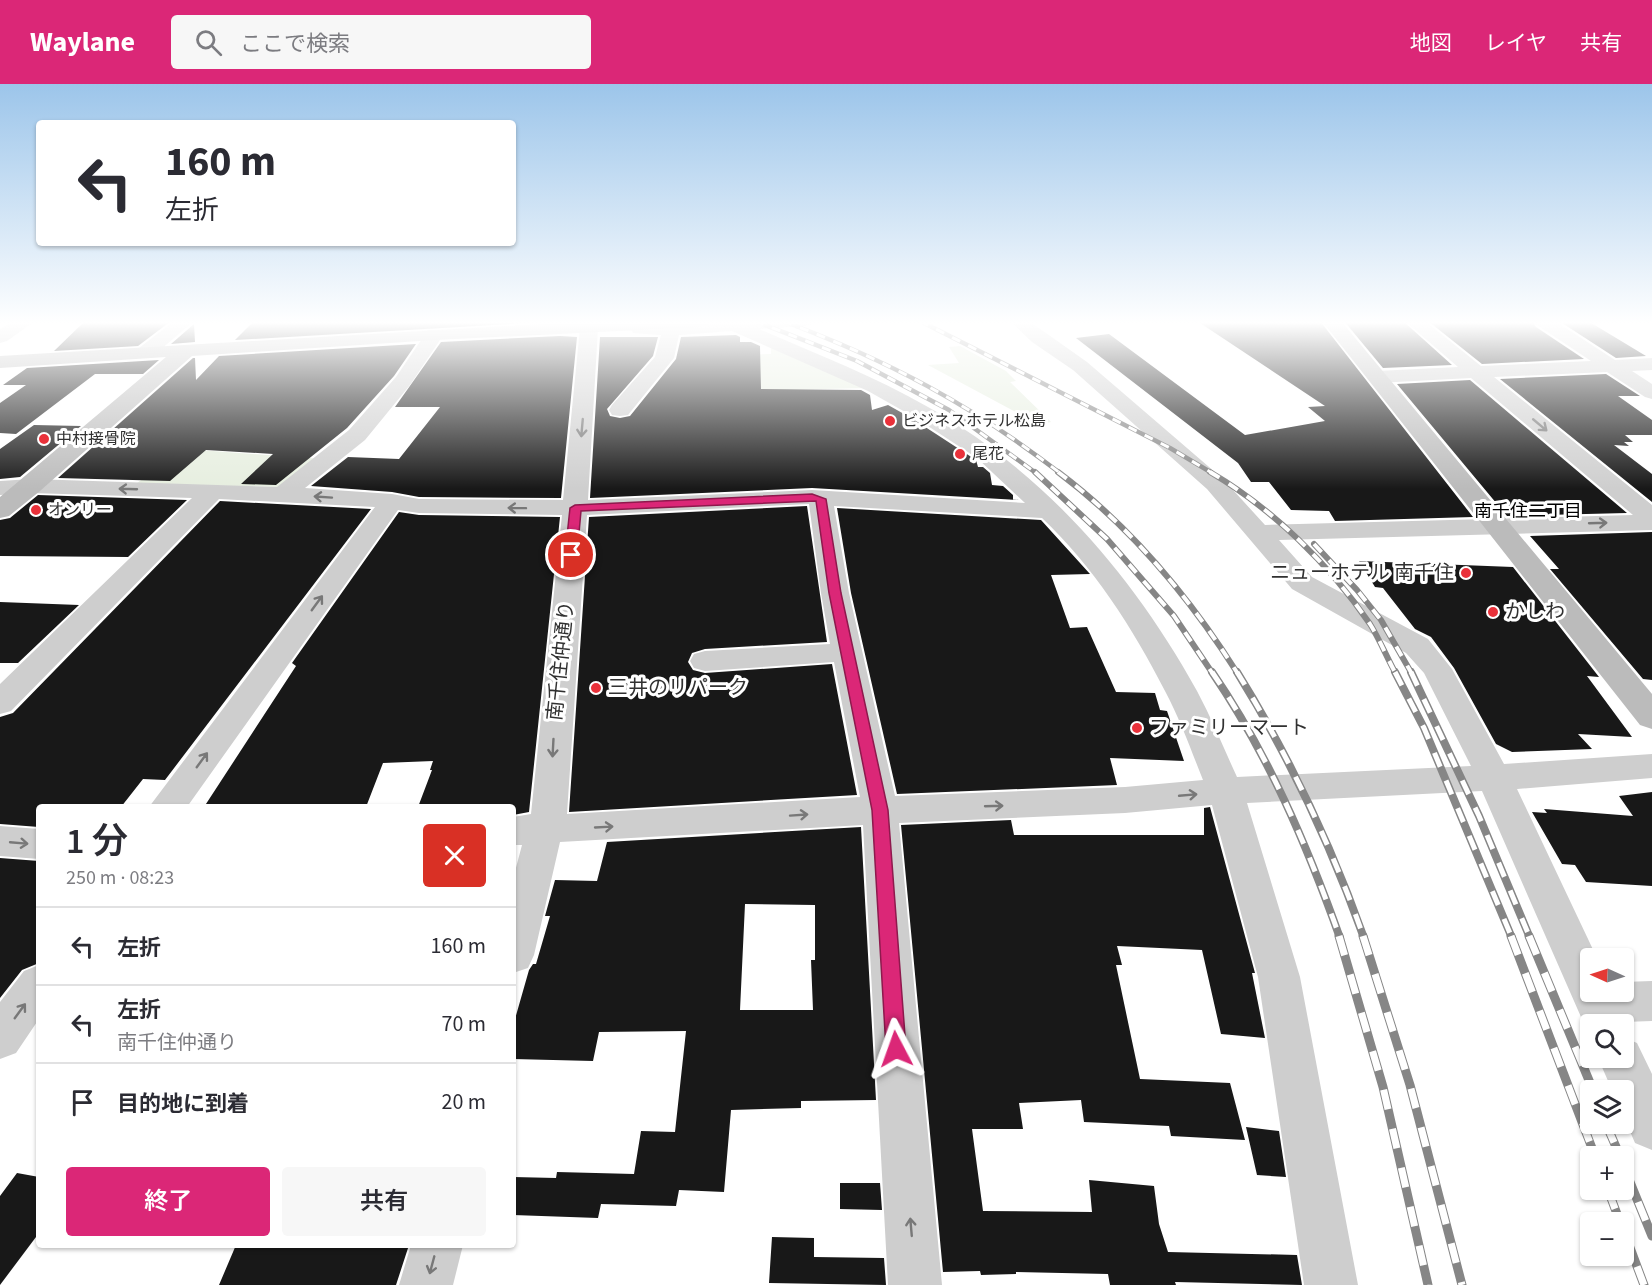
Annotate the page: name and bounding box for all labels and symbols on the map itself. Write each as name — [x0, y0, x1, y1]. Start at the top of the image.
place label: ビジネスホテル松島 — [902, 410, 1046, 432]
marker: ビジネスホテル松島 — [883, 414, 897, 428]
one-way arrow — [576, 418, 587, 438]
one-way arrow — [1532, 418, 1547, 432]
place label: 中村接骨院 — [56, 428, 136, 450]
marker: 中村接骨院 — [37, 432, 51, 446]
place label: 尾花 — [972, 443, 1004, 465]
marker: 尾花 — [953, 447, 967, 461]
one-way arrow — [118, 484, 138, 495]
one-way arrow — [313, 491, 333, 502]
place label: オンリー — [48, 499, 112, 521]
district label: 南千住二丁目 — [1474, 499, 1582, 524]
one-way arrow — [507, 502, 527, 513]
marker: オンリー — [29, 503, 43, 517]
one-way arrow — [1588, 518, 1608, 529]
pin — [545, 529, 596, 580]
place label: ニューホテル 南千住 — [1270, 559, 1454, 587]
marker: ニューホテル 南千住 — [1459, 566, 1473, 580]
one-way arrow — [311, 595, 324, 611]
place label: かしわ — [1505, 598, 1565, 626]
street label: 南千住仲通り — [541, 600, 581, 722]
marker: かしわ — [1486, 605, 1500, 619]
place label: 三井のリパーク — [608, 674, 748, 702]
marker: 三井のリパーク — [589, 681, 603, 695]
place label: ファミリーマート — [1149, 714, 1309, 742]
marker: ファミリーマート — [1130, 721, 1144, 735]
one-way arrow — [547, 737, 558, 757]
one-way arrow — [195, 752, 208, 768]
one-way arrow — [1178, 789, 1198, 800]
one-way arrow — [983, 800, 1003, 811]
one-way arrow — [788, 810, 808, 821]
one-way arrow — [594, 821, 614, 832]
one-way arrow — [9, 838, 29, 849]
north arrow — [1580, 948, 1634, 1002]
one-way arrow — [13, 1004, 26, 1020]
position arrow — [864, 1017, 928, 1081]
one-way arrow — [905, 1217, 916, 1237]
one-way arrow — [425, 1255, 437, 1274]

